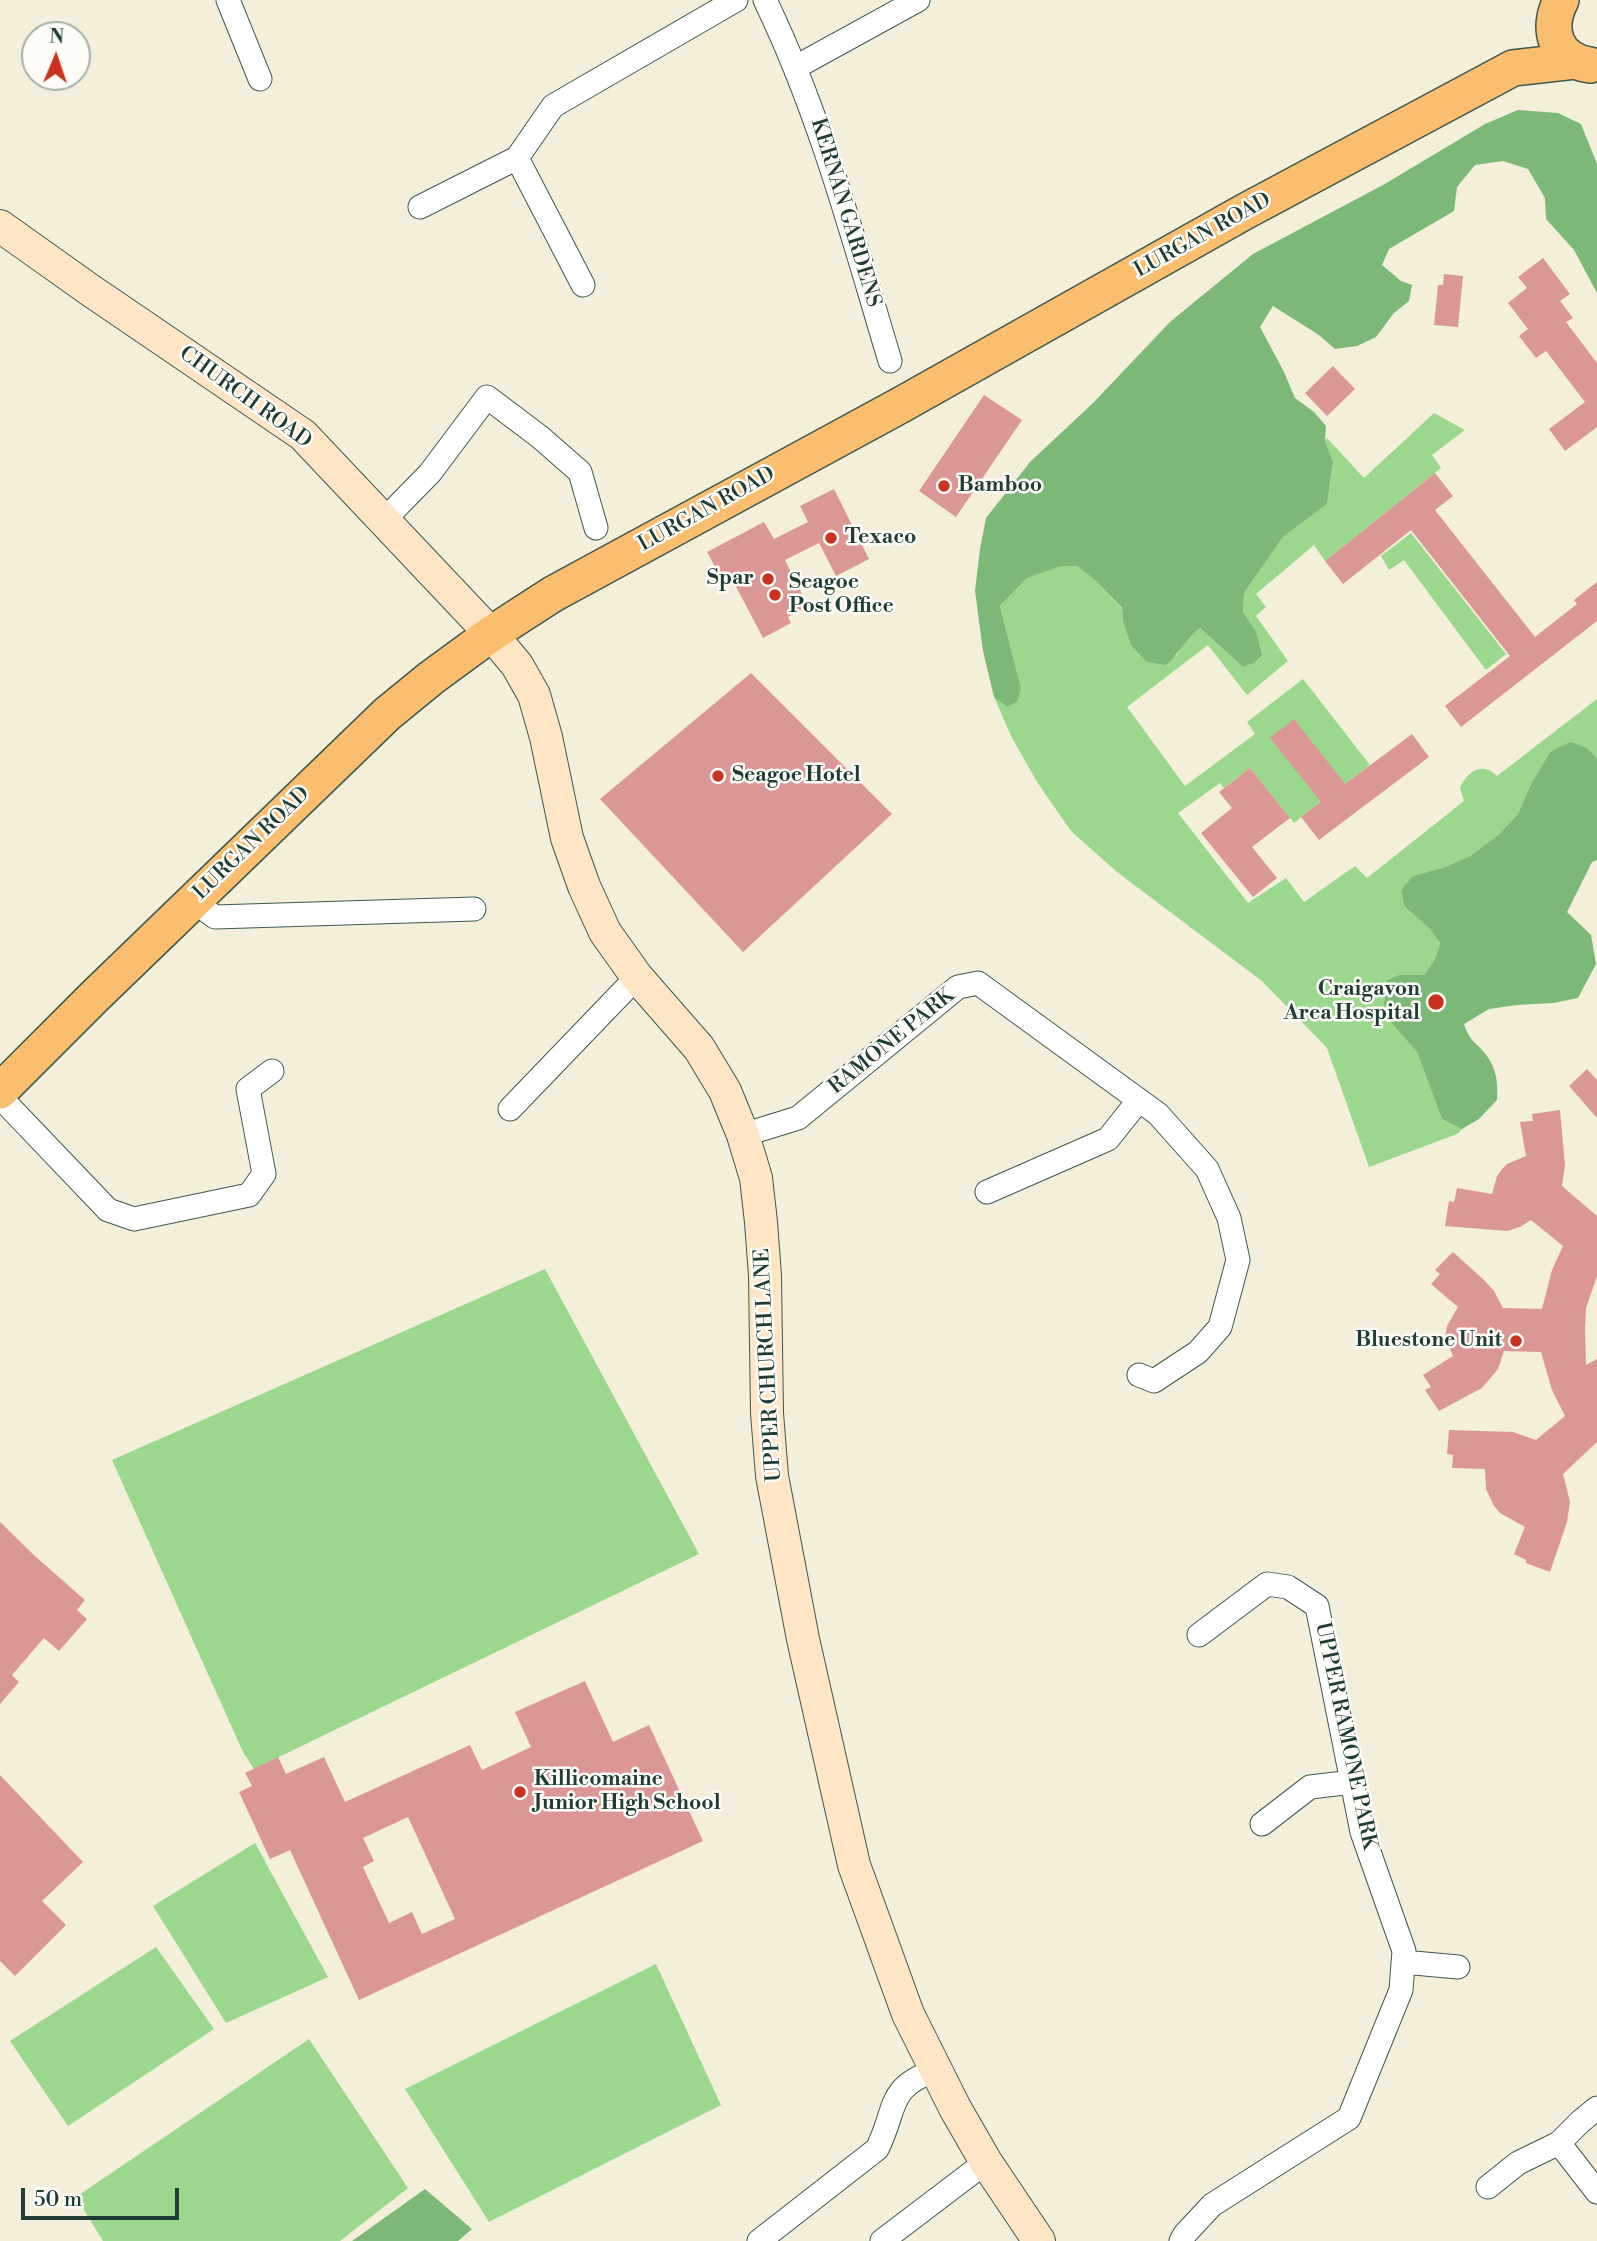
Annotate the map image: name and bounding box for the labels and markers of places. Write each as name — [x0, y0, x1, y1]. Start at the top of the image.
place label: Bamboo — [958, 473, 1042, 499]
marker: Bamboo — [936, 478, 952, 494]
place label: Texaco — [845, 525, 916, 551]
marker: Texaco — [823, 530, 839, 546]
place label: Spar — [707, 566, 754, 592]
place label: Seagoe Post Office — [789, 570, 894, 620]
marker: Spar — [760, 571, 776, 587]
marker: Seagoe Post Office — [767, 587, 783, 603]
place label: Seagoe Hotel — [732, 763, 861, 789]
marker: Seagoe Hotel — [710, 768, 726, 784]
place label: Craigavon Area Hospital — [1283, 977, 1420, 1027]
marker: Craigavon Area Hospital — [1426, 992, 1446, 1012]
place label: Bluestone Unit — [1355, 1328, 1502, 1354]
marker: Bluestone Unit — [1508, 1333, 1524, 1349]
place label: Killicomaine Junior High School — [534, 1767, 721, 1817]
marker: Killicomaine Junior High School — [512, 1784, 528, 1800]

